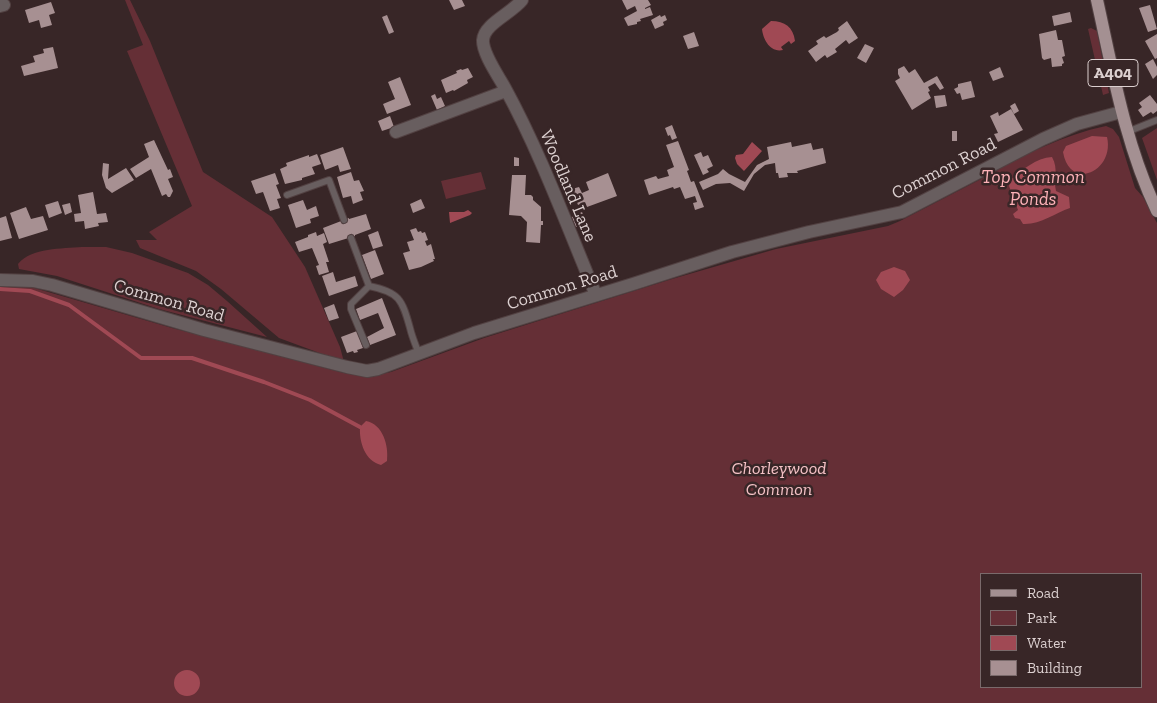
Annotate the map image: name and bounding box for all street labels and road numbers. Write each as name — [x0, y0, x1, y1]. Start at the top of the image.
road number: A404 — [1088, 59, 1138, 86]
street label: Woodland Lane — [535, 127, 601, 245]
street label: Common Road — [888, 133, 1000, 205]
street label: Common Road — [504, 261, 620, 315]
street label: Common Road — [111, 275, 227, 327]

